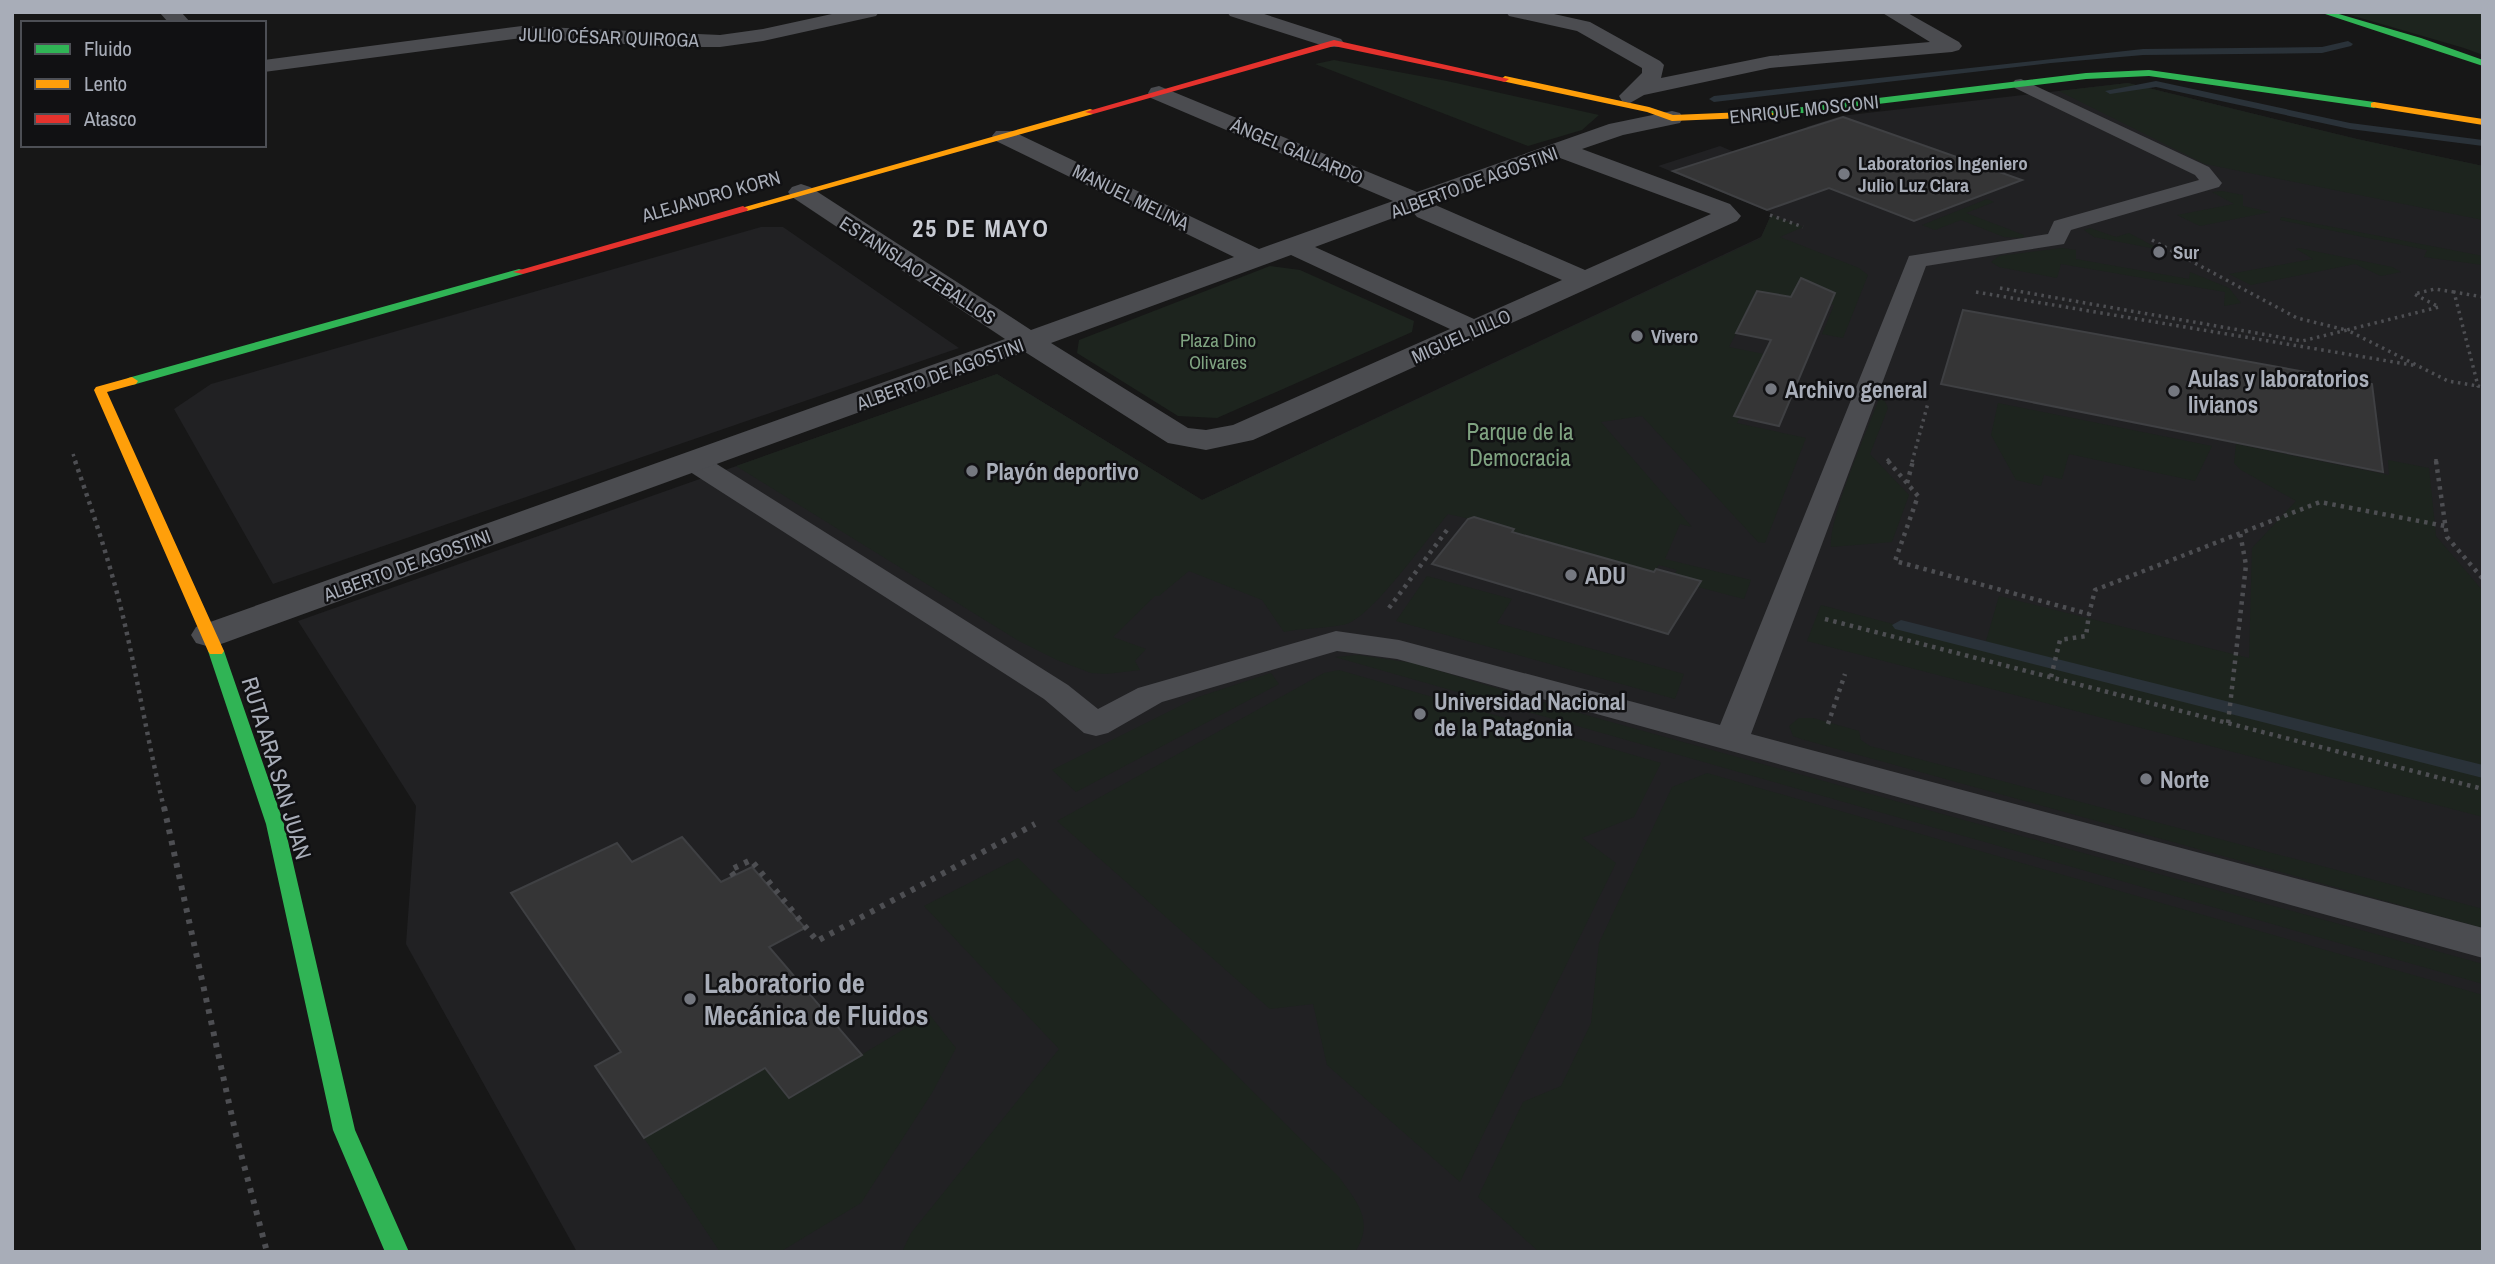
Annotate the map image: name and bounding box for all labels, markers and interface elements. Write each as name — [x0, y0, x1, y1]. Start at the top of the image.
legend — [21, 21, 266, 147]
street label: JULIO CÉSAR QUIROGA — [519, 21, 700, 53]
text: Fluido — [84, 34, 132, 63]
text: Lento — [84, 69, 127, 98]
street label: ENRIQUE MOSCONI — [1728, 88, 1880, 130]
text: Atasco — [83, 104, 137, 133]
street label: ÁNGEL GALLARDO — [1226, 111, 1367, 191]
street label: ALBERTO DE AGOSTINI — [1386, 140, 1561, 225]
place label: Laboratorios Ingeniero Julio Luz Clara — [1858, 150, 2028, 198]
street label: MANUEL MELINA — [1068, 158, 1194, 237]
street label: ALEJANDRO KORN — [638, 164, 783, 228]
marker: Laboratorios Ingeniero Julio Luz Clara — [1836, 166, 1852, 182]
street label: ESTANISLAO ZEBALLOS — [835, 210, 1001, 330]
district label: 25 DE MAYO — [912, 212, 1050, 244]
place label: Sur — [2173, 239, 2199, 265]
marker: Sur — [2151, 244, 2167, 260]
street label: MIGUEL LILLO — [1407, 303, 1515, 369]
place label: Vivero — [1651, 323, 1698, 349]
park label: Plaza Dino Olivares — [1180, 327, 1256, 375]
marker: Vivero — [1629, 328, 1645, 344]
street label: ALBERTO DE AGOSTINI — [852, 332, 1027, 417]
place label: Aulas y laboratorios livianos — [2188, 363, 2369, 420]
place label: Archivo general — [1785, 374, 1928, 405]
marker: Archivo general — [1763, 381, 1779, 397]
marker: Aulas y laboratorios livianos — [2166, 383, 2182, 399]
park label: Parque de la Democracia — [1467, 416, 1574, 473]
place label: Playón deportivo — [986, 456, 1139, 487]
marker: Playón deportivo — [964, 463, 980, 479]
street label: ALBERTO DE AGOSTINI — [319, 523, 494, 608]
place label: ADU — [1585, 560, 1626, 591]
marker: ADU — [1563, 567, 1579, 583]
street label: RUTA ARA SAN JUAN — [234, 673, 320, 863]
place label: Universidad Nacional de la Patagonia — [1434, 686, 1626, 743]
marker: Universidad Nacional de la Patagonia — [1412, 706, 1428, 722]
place label: Norte — [2160, 764, 2209, 795]
marker: Norte — [2138, 771, 2154, 787]
place label: Laboratorio de Mecánica de Fluidos — [704, 964, 929, 1034]
marker: Laboratorio de Mecánica de Fluidos — [682, 991, 698, 1007]

